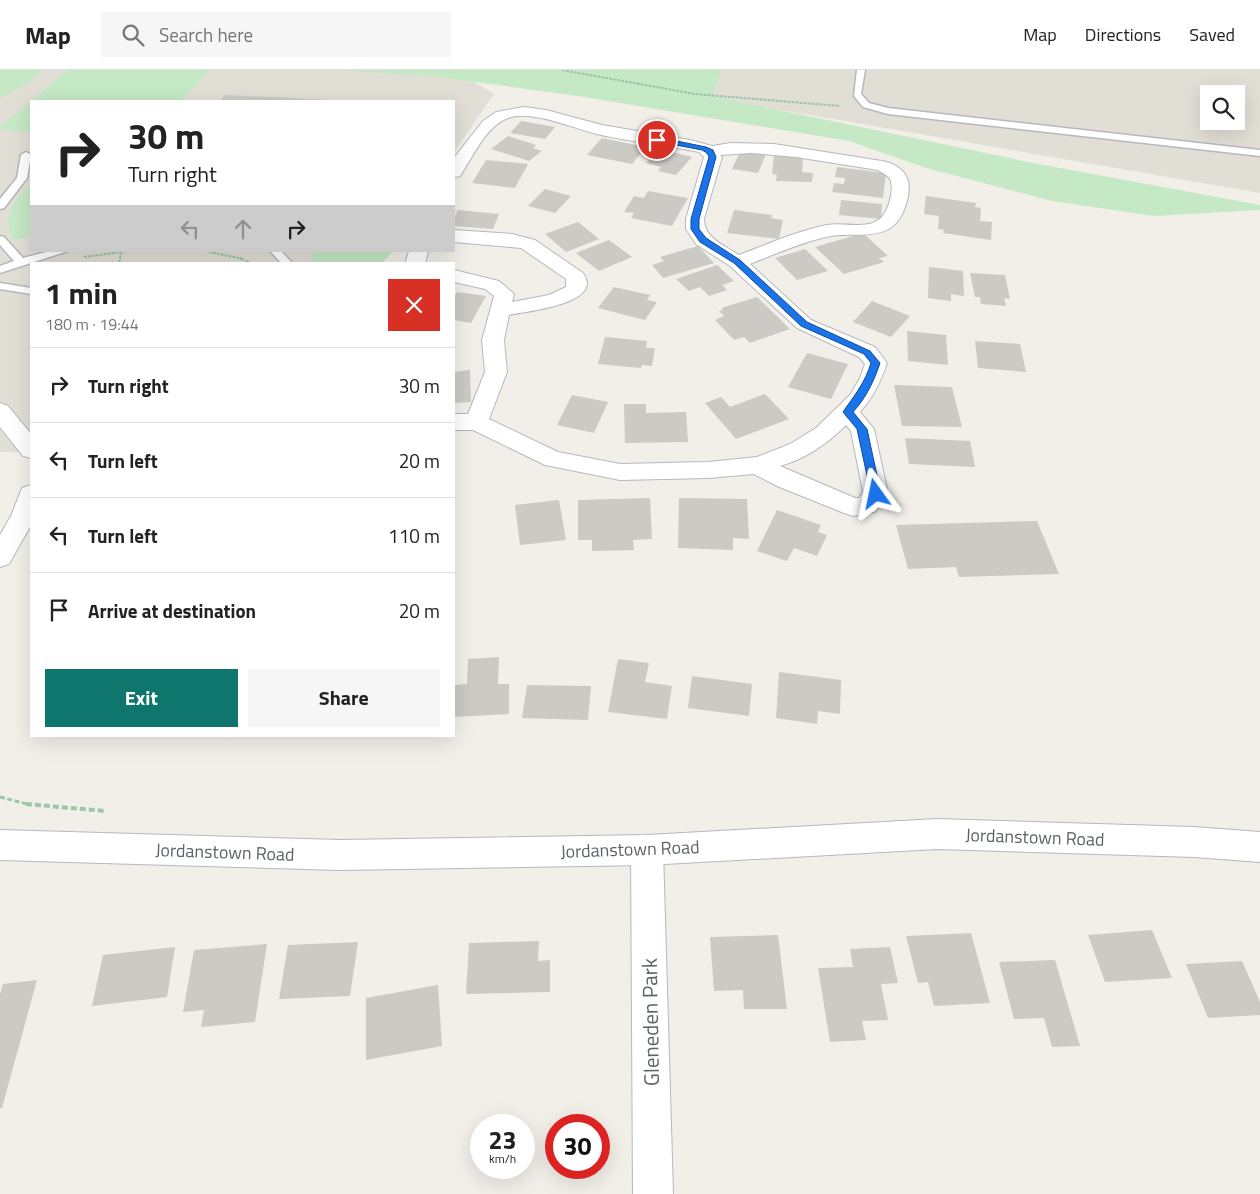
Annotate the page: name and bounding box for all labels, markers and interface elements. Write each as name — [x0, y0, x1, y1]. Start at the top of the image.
search box — [101, 12, 451, 57]
text: Map — [25, 17, 71, 53]
text: Search here — [159, 20, 253, 49]
icon: search — [119, 21, 147, 49]
text: Map — [1023, 21, 1057, 48]
text: Directions — [1085, 21, 1161, 48]
text: Saved — [1189, 21, 1235, 48]
map controls — [1200, 85, 1245, 130]
button: search — [1200, 85, 1245, 130]
text: 30 m — [128, 109, 204, 163]
pin — [636, 119, 678, 161]
icon: right — [45, 120, 110, 185]
icon: arrive — [643, 126, 671, 154]
text: Turn right — [128, 157, 217, 191]
icon: left — [176, 215, 204, 243]
icon: ahead — [229, 215, 257, 243]
icon: right — [282, 215, 310, 243]
text: 1 min — [45, 270, 118, 316]
button: close — [388, 279, 440, 331]
text: 180 m · 19:44 — [45, 312, 139, 336]
icon: right — [45, 371, 73, 399]
text: Turn right — [88, 371, 169, 400]
text: 30 m — [399, 371, 440, 400]
icon: left — [45, 446, 73, 474]
text: Turn left — [88, 446, 158, 475]
text: 20 m — [399, 446, 440, 475]
position arrow — [849, 467, 901, 519]
icon: left — [45, 521, 73, 549]
text: Turn left — [88, 521, 158, 550]
text: 110 m — [388, 521, 440, 550]
icon: arrive — [45, 596, 73, 624]
text: Arrive at destination — [88, 596, 256, 625]
text: 20 m — [399, 596, 440, 625]
button: Exit — [45, 669, 238, 727]
button: Share — [248, 669, 440, 727]
street label: Jordanstown Road — [965, 821, 1105, 853]
street label: Jordanstown Road — [560, 833, 700, 865]
street label: Jordanstown Road — [155, 836, 295, 868]
street label: Gleneden Park — [633, 958, 667, 1086]
speed limit sign: 30 — [545, 1114, 610, 1179]
text: 23 — [488, 1121, 517, 1159]
text: km/h — [489, 1149, 516, 1168]

